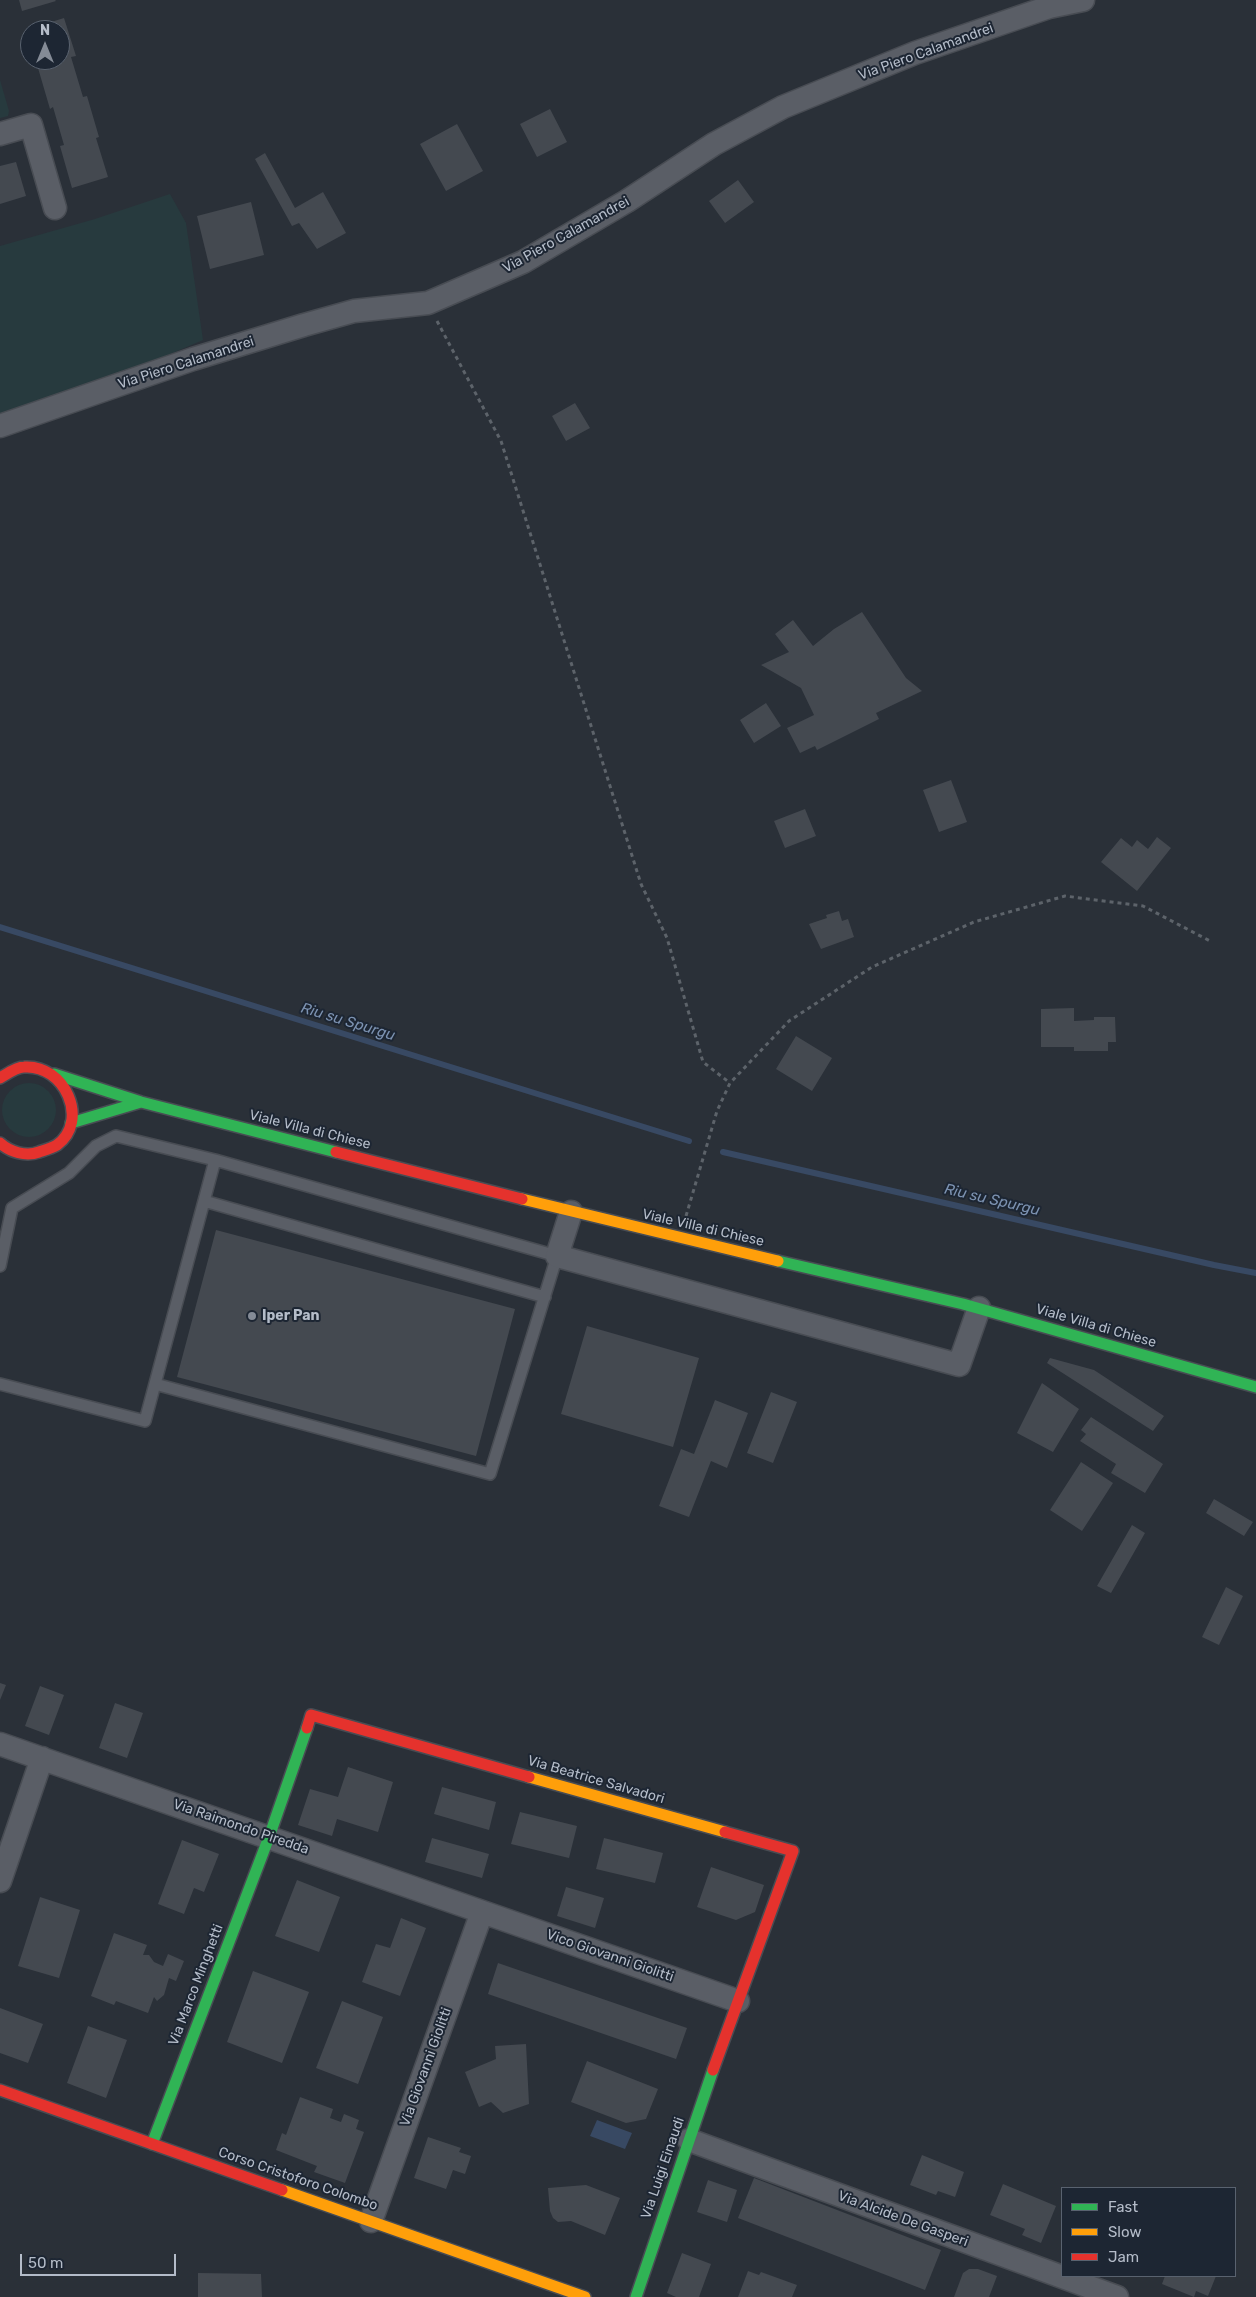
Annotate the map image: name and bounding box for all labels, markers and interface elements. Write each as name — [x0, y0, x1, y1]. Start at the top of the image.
north arrow — [20, 20, 70, 70]
street label: Via Piero Calamandrei — [856, 20, 996, 84]
text: N — [40, 22, 50, 39]
street label: Via Piero Calamandrei — [500, 193, 632, 277]
street label: Via Piero Calamandrei — [116, 333, 256, 393]
water label: Riu su Spurgu — [299, 999, 397, 1045]
street label: Viale Villa di Chiese — [248, 1107, 372, 1153]
water label: Riu su Spurgu — [942, 1180, 1042, 1220]
street label: Viale Villa di Chiese — [640, 1206, 766, 1250]
street label: Viale Villa di Chiese — [1034, 1301, 1158, 1351]
place label: Iper Pan — [262, 1308, 320, 1324]
marker: Iper Pan — [246, 1310, 258, 1322]
street label: Via Beatrice Salvadori — [526, 1752, 666, 1808]
street label: Via Raimondo Piredda — [171, 1796, 311, 1858]
street label: Via Marco Minghetti — [165, 1922, 227, 2048]
street label: Vico Giovanni Giolitti — [544, 1926, 676, 1986]
street label: Via Giovanni Giolitti — [397, 2005, 455, 2129]
street label: Via Luigi Einaudi — [638, 2115, 688, 2221]
street label: Corso Cristoforo Colombo — [216, 2144, 380, 2214]
legend — [1061, 2187, 1236, 2277]
street label: Via Alcide De Gasperi — [836, 2188, 970, 2250]
text: Fast — [1108, 2198, 1138, 2216]
text: Slow — [1108, 2223, 1141, 2241]
scale bar — [22, 2244, 179, 2276]
text: Jam — [1108, 2248, 1139, 2266]
text: 50 m — [28, 2254, 63, 2272]

